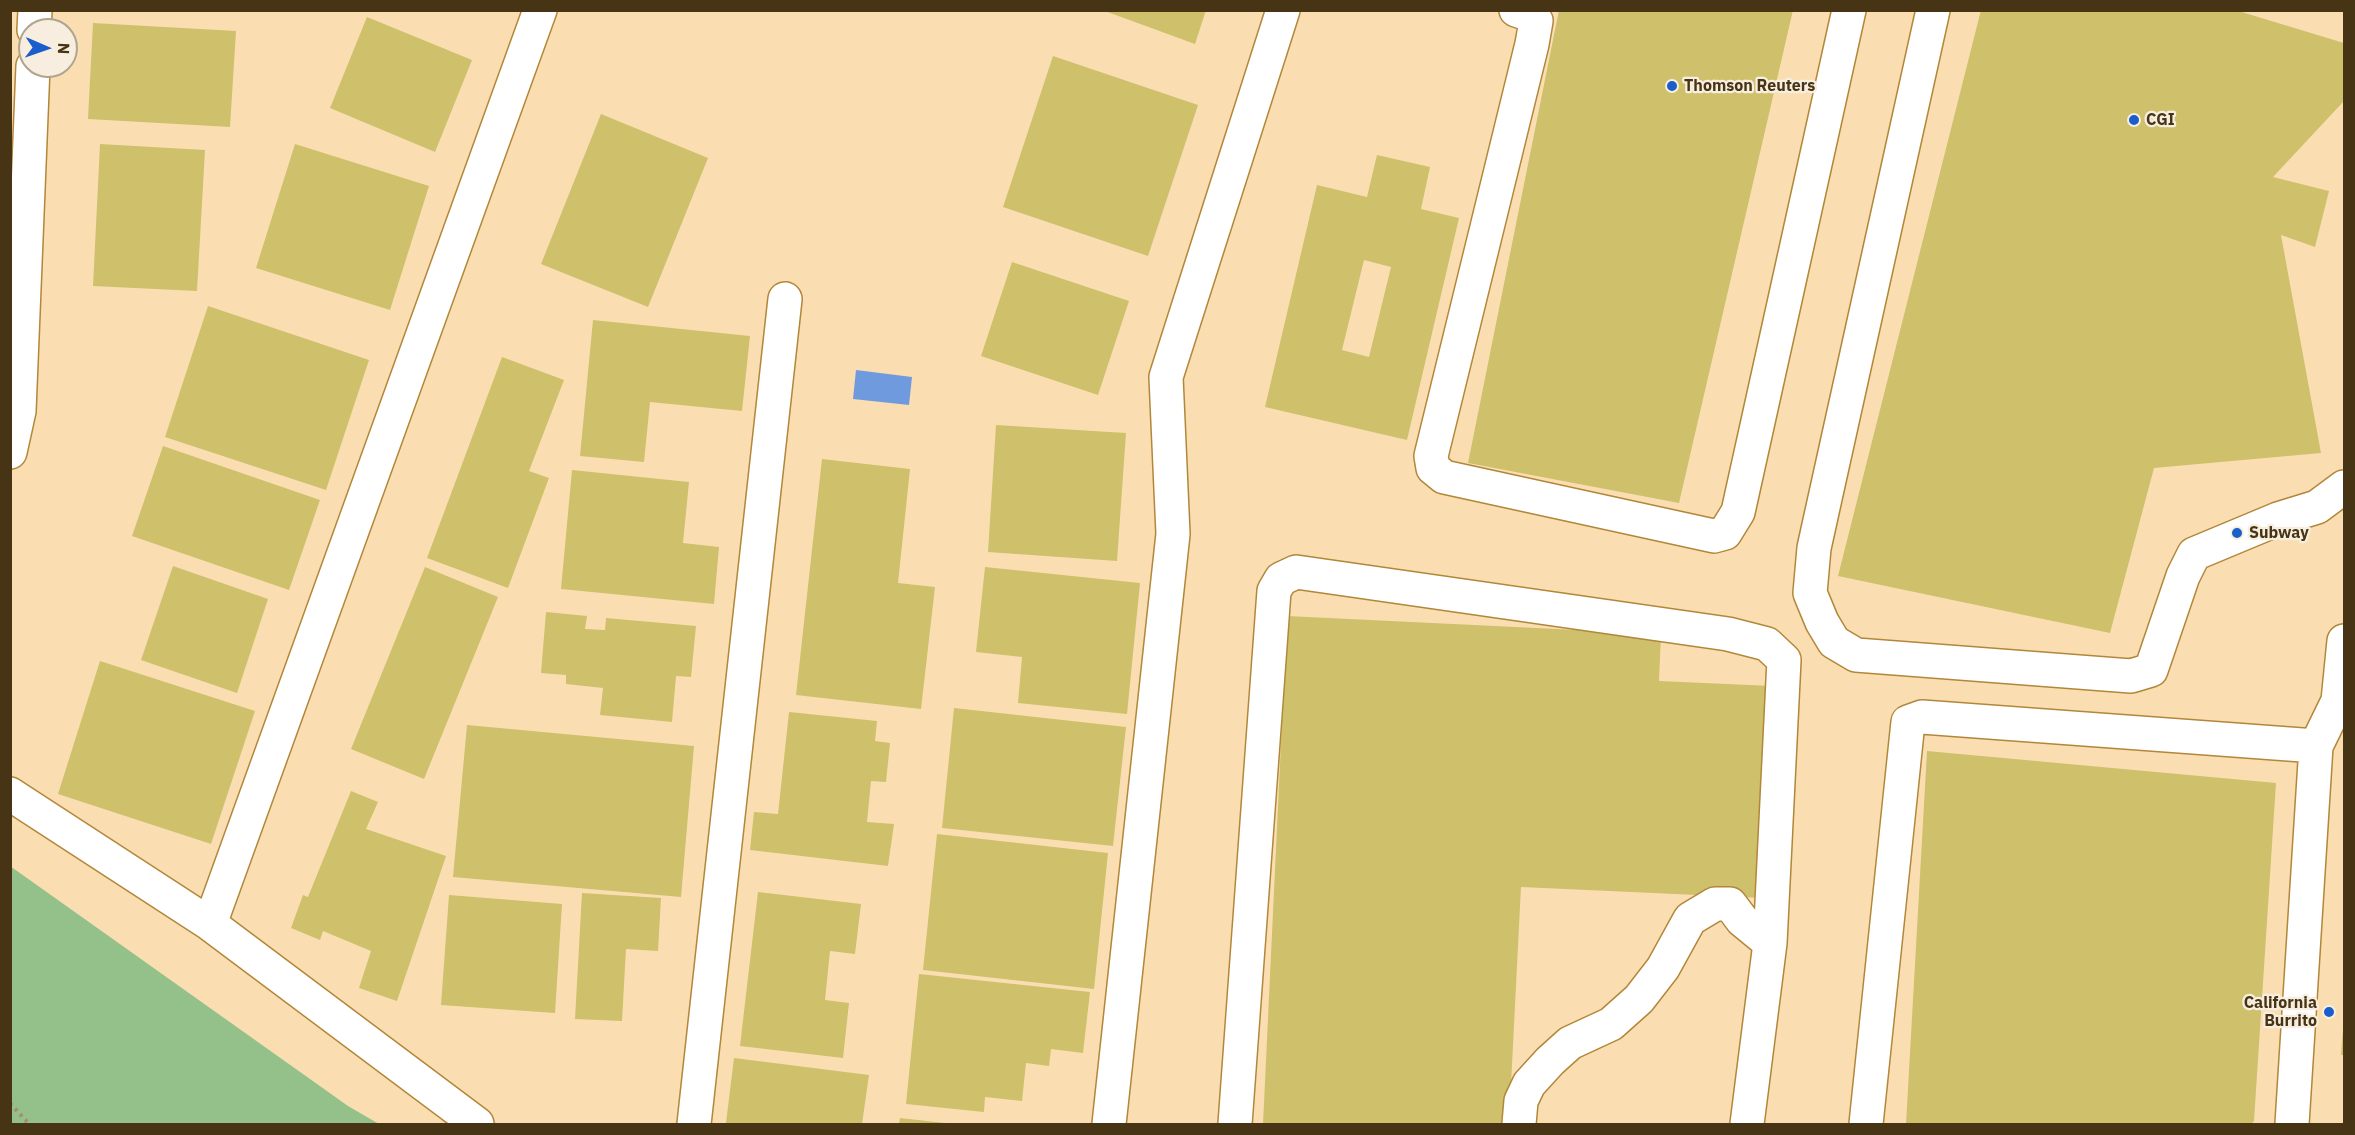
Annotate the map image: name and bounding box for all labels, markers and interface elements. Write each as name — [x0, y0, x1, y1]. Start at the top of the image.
north arrow — [18, 18, 78, 78]
text: N — [54, 42, 74, 55]
place label: Thomson Reuters — [1684, 76, 1815, 96]
marker: Thomson Reuters — [1665, 79, 1679, 93]
place label: CGI — [2146, 110, 2175, 130]
marker: CGI — [2127, 113, 2141, 127]
place label: Subway — [2249, 523, 2309, 543]
marker: Subway — [2230, 526, 2244, 540]
place label: California Burrito — [2244, 993, 2317, 1031]
marker: California Burrito — [2322, 1005, 2336, 1019]

